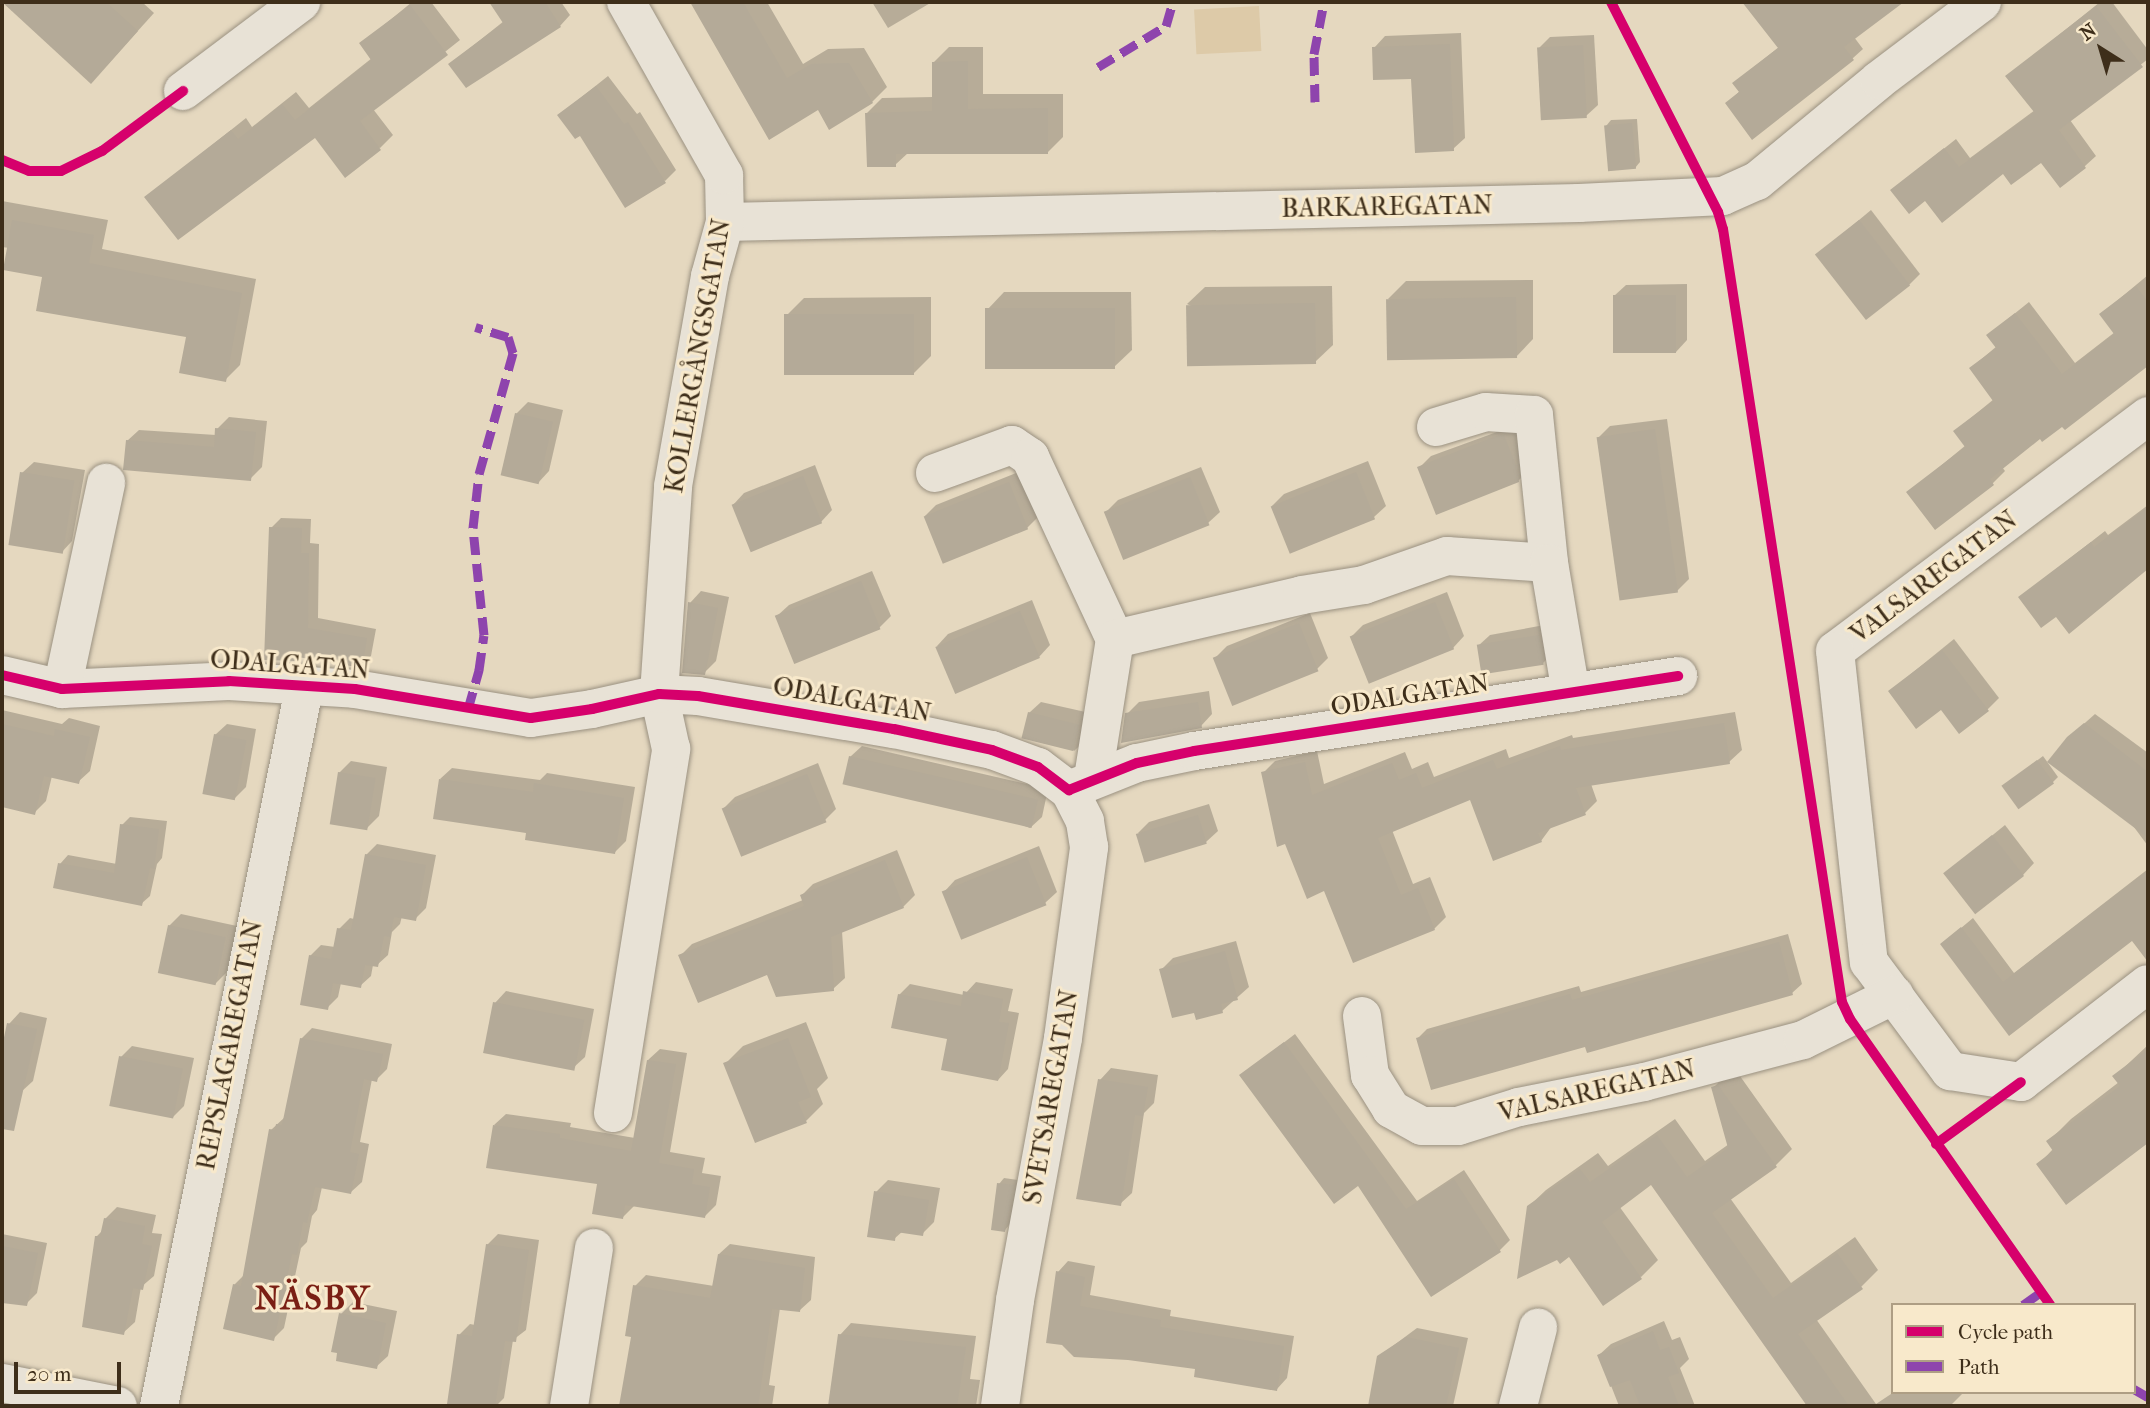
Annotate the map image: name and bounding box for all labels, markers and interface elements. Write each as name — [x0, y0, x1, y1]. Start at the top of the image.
north arrow — [2066, 14, 2136, 84]
text: N — [2076, 19, 2101, 45]
street label: BARKAREGATAN — [1281, 190, 1493, 224]
street label: KOLLERGÅNGSGATAN — [659, 216, 737, 496]
street label: VALSAREGATAN — [1844, 504, 2024, 650]
street label: ODALGATAN — [209, 644, 371, 686]
street label: ODALGATAN — [1329, 667, 1491, 723]
street label: ODALGATAN — [770, 671, 934, 729]
street label: REPSLAGAREGATAN — [190, 917, 270, 1173]
street label: SVETSAREGATAN — [1017, 987, 1085, 1207]
street label: VALSAREGATAN — [1496, 1053, 1698, 1129]
district label: NÄSBY — [255, 1279, 371, 1319]
legend — [1891, 1303, 2136, 1394]
text: Cycle path — [1958, 1320, 2053, 1344]
scale bar — [18, 1348, 124, 1392]
text: Path — [1958, 1355, 1999, 1379]
text: 20 m — [27, 1362, 71, 1386]

